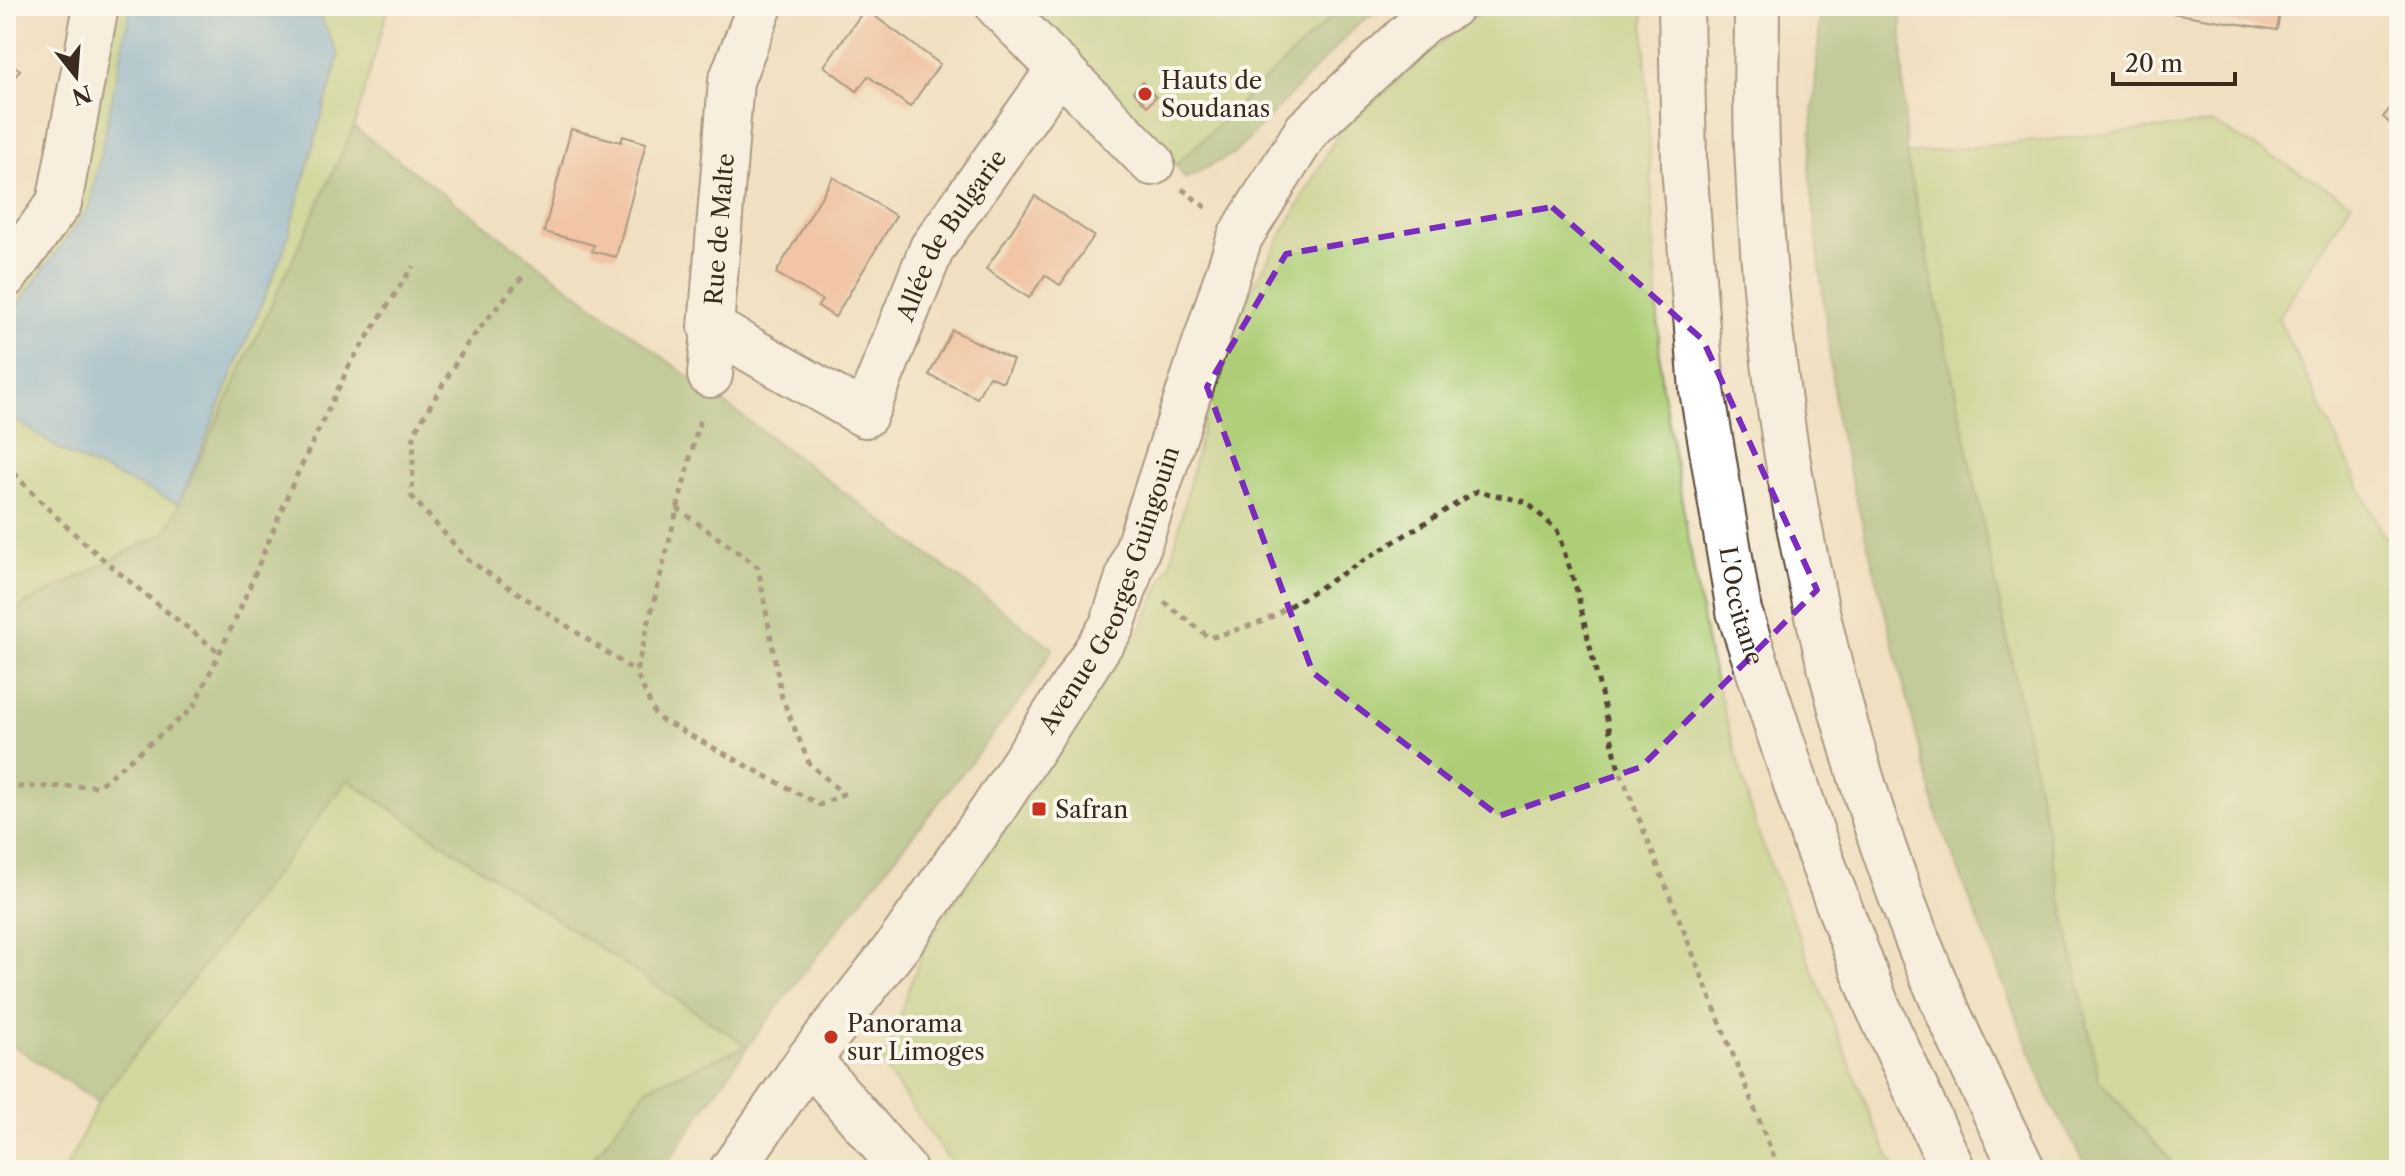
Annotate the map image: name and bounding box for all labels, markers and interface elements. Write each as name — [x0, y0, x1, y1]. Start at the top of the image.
north arrow — [36, 36, 116, 116]
scale bar — [2113, 36, 2235, 86]
text: 20 m — [2125, 49, 2183, 78]
place label: Hauts de Soudanas — [1161, 66, 1270, 123]
text: N — [69, 79, 95, 110]
marker: Hauts de Soudanas — [1136, 85, 1154, 103]
street label: Allée de Bulgarie — [889, 144, 1012, 326]
street label: Rue de Malte — [698, 152, 740, 306]
street label: Avenue Georges Guingouin — [1032, 442, 1185, 739]
street label: L'Occitane — [1714, 544, 1770, 668]
place label: Safran — [1055, 795, 1128, 824]
marker: Safran — [1030, 800, 1048, 818]
place label: Panorama sur Limoges — [847, 1009, 985, 1066]
marker: Panorama sur Limoges — [822, 1028, 840, 1046]

